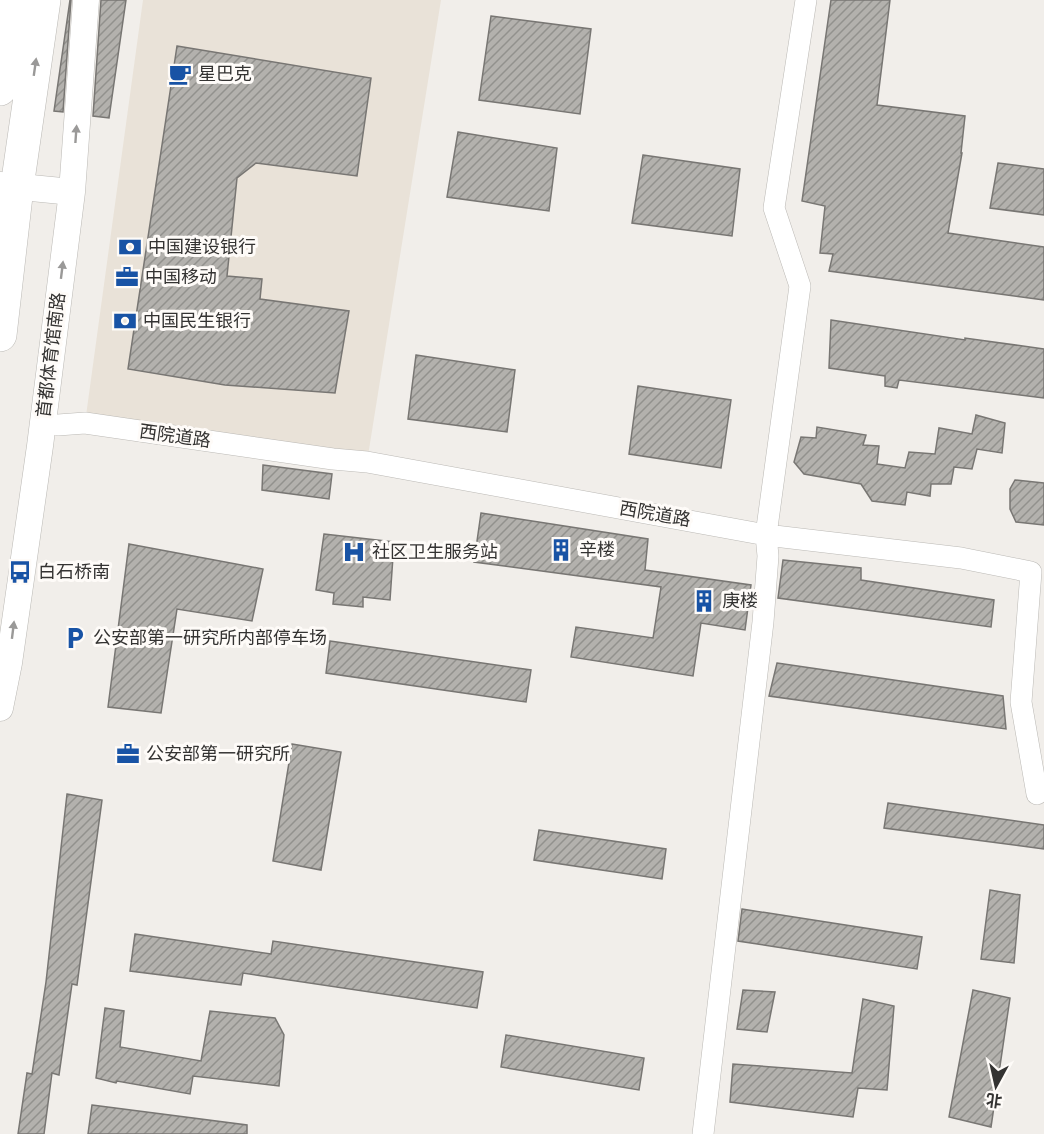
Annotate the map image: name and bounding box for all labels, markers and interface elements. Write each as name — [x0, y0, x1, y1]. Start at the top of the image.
one-way arrow — [30, 57, 39, 76]
cafe icon: 星巴克 — [167, 61, 193, 87]
place label: 星巴克 — [198, 62, 252, 85]
one-way arrow — [71, 124, 81, 143]
bank icon: 中国建设银行 — [117, 234, 143, 260]
place label: 中国建设银行 — [148, 235, 256, 258]
one-way arrow — [57, 261, 67, 280]
office icon: 中国移动 — [114, 264, 140, 290]
place label: 中国移动 — [145, 265, 217, 288]
street label: 首都体育馆南路 — [31, 291, 70, 419]
bank icon: 中国民生银行 — [112, 308, 138, 334]
place label: 中国民生银行 — [143, 309, 251, 332]
street label: 西院道路 — [138, 419, 212, 452]
street label: 西院道路 — [618, 496, 693, 531]
building icon: 辛楼 — [548, 537, 574, 563]
place label: 辛楼 — [579, 538, 615, 561]
hospital icon: 社区卫生服务站 — [341, 539, 367, 565]
place label: 社区卫生服务站 — [372, 540, 498, 563]
bus stop icon: 白石桥南 — [7, 559, 33, 585]
place label: 白石桥南 — [38, 560, 110, 583]
building icon: 庚楼 — [691, 588, 717, 614]
place label: 庚楼 — [722, 589, 758, 612]
one-way arrow — [8, 620, 18, 639]
parking icon: 公安部第一研究所内部停车场 — [62, 625, 88, 651]
place label: 公安部第一研究所内部停车场 — [93, 626, 327, 649]
office icon: 公安部第一研究所 — [115, 741, 141, 767]
place label: 公安部第一研究所 — [146, 742, 290, 765]
north arrow — [966, 1056, 1026, 1116]
text: 北 — [985, 1090, 1003, 1112]

